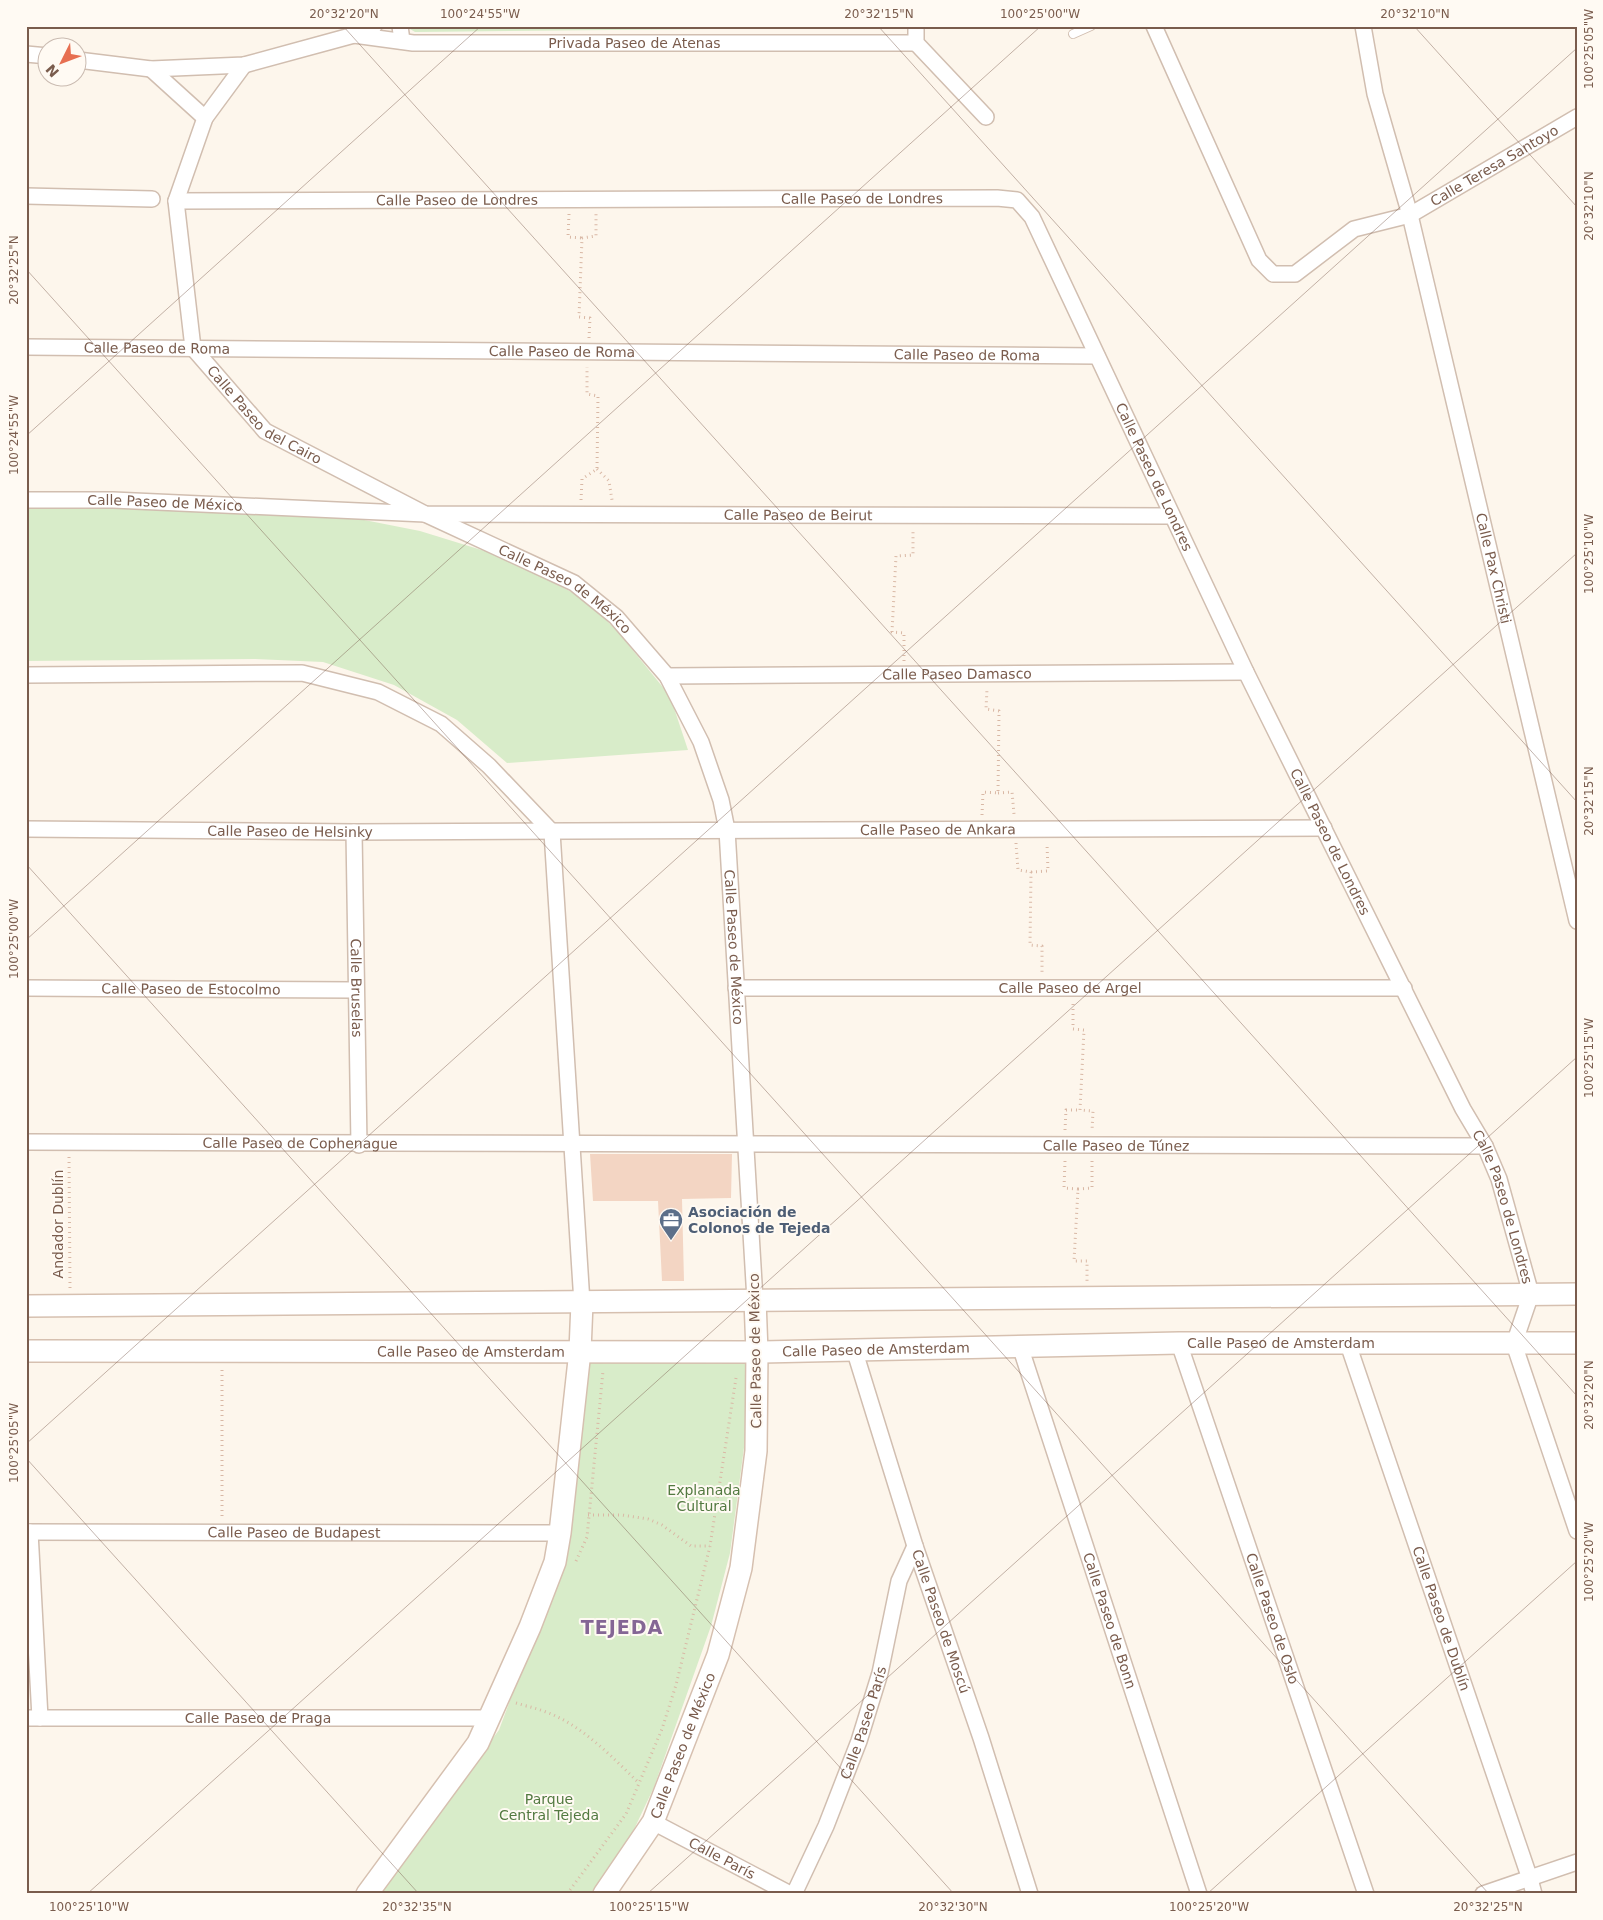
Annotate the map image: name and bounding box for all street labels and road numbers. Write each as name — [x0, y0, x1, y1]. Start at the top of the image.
street label: Privada Paseo de Atenas — [548, 35, 721, 51]
street label: Calle Teresa Santoyo — [1427, 122, 1561, 209]
street label: Calle Paseo de Londres — [781, 190, 943, 207]
street label: Calle Paseo de Londres — [376, 192, 538, 208]
street label: Calle Paseo de Roma — [84, 339, 230, 357]
street label: Calle Paseo de Roma — [489, 343, 635, 360]
street label: Calle Paseo de Roma — [894, 346, 1040, 364]
street label: Calle Paseo del Cairo — [204, 362, 324, 467]
street label: Calle Paseo de Londres — [1113, 400, 1196, 554]
street label: Calle Paseo de México — [87, 492, 243, 514]
street label: Calle Paseo de Beirut — [724, 507, 873, 523]
street label: Calle Pax Christi — [1473, 511, 1514, 625]
street label: Calle Paseo de México — [496, 541, 635, 637]
street label: Calle Paseo Damasco — [882, 665, 1032, 683]
street label: Calle Paseo de Londres — [1287, 766, 1373, 918]
street label: Calle Paseo de Ankara — [860, 821, 1016, 838]
street label: Calle Paseo de Helsinky — [207, 823, 373, 840]
street label: Calle Paseo de México — [721, 869, 747, 1025]
street label: Calle Bruselas — [348, 938, 365, 1038]
street label: Calle Paseo de Estocolmo — [101, 980, 281, 998]
street label: Calle Paseo de Argel — [998, 980, 1142, 996]
street label: Calle Paseo de Londres — [1469, 1127, 1536, 1286]
street label: Calle Paseo de Cophenague — [202, 1135, 398, 1151]
street label: Calle Paseo de Túnez — [1043, 1138, 1189, 1154]
street label: Andador Dublín — [50, 1170, 66, 1278]
street label: Calle Paseo de México — [746, 1273, 764, 1429]
street label: Calle Paseo de Amsterdam — [1187, 1335, 1375, 1351]
street label: Calle Paseo de Amsterdam — [782, 1339, 970, 1359]
street label: Calle Paseo de Amsterdam — [377, 1343, 565, 1360]
street label: Calle Paseo de Budapest — [208, 1524, 381, 1541]
street label: Calle Paseo de Dublín — [1409, 1544, 1473, 1693]
street label: Calle Paseo de Moscú — [909, 1547, 973, 1695]
street label: Calle Paseo de Bonn — [1080, 1550, 1139, 1691]
street label: Calle Paseo de Oslo — [1243, 1551, 1302, 1686]
street label: Calle Paseo París — [837, 1665, 889, 1781]
street label: Calle Paseo de México — [647, 1670, 718, 1821]
street label: Calle Paseo de Praga — [185, 1710, 331, 1726]
street label: Calle París — [686, 1834, 758, 1882]

